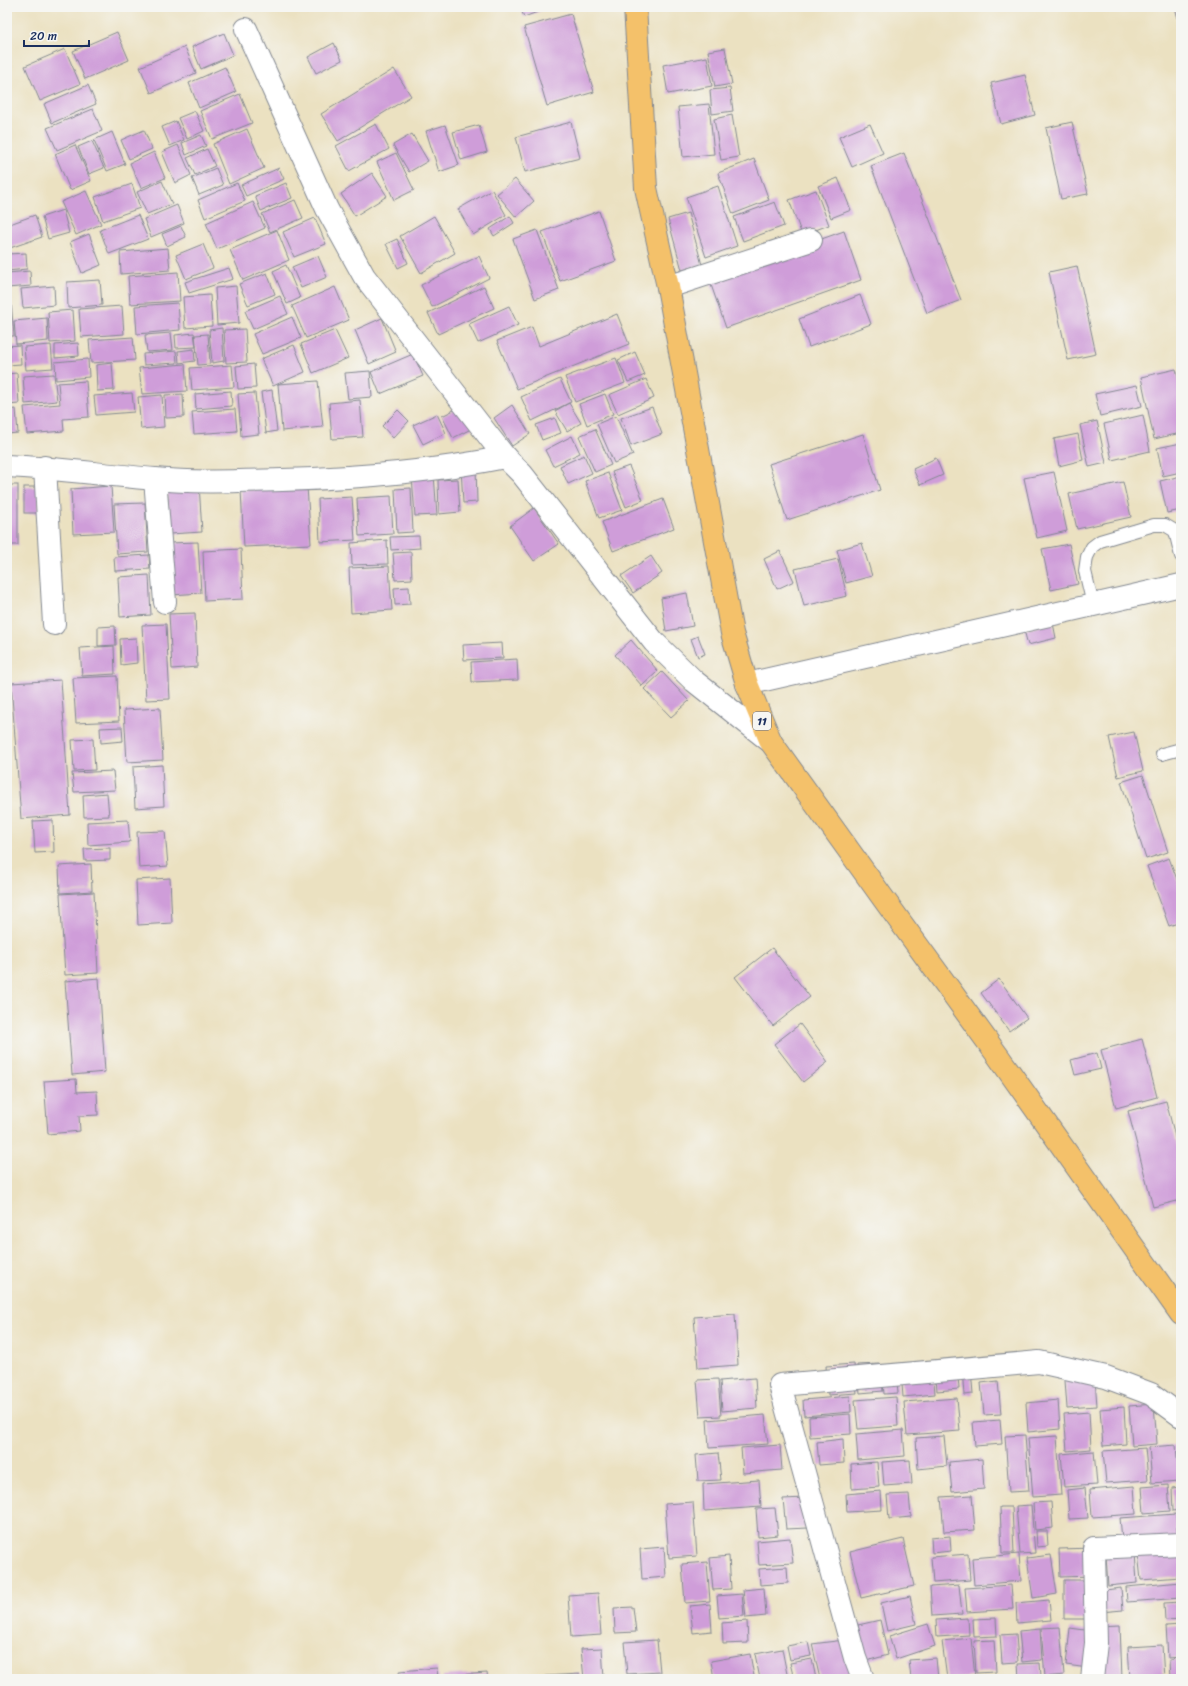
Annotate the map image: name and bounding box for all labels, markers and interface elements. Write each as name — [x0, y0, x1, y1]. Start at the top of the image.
scale bar — [24, 22, 89, 48]
text: 20 m — [30, 25, 57, 47]
road number: 11 — [753, 712, 771, 730]

